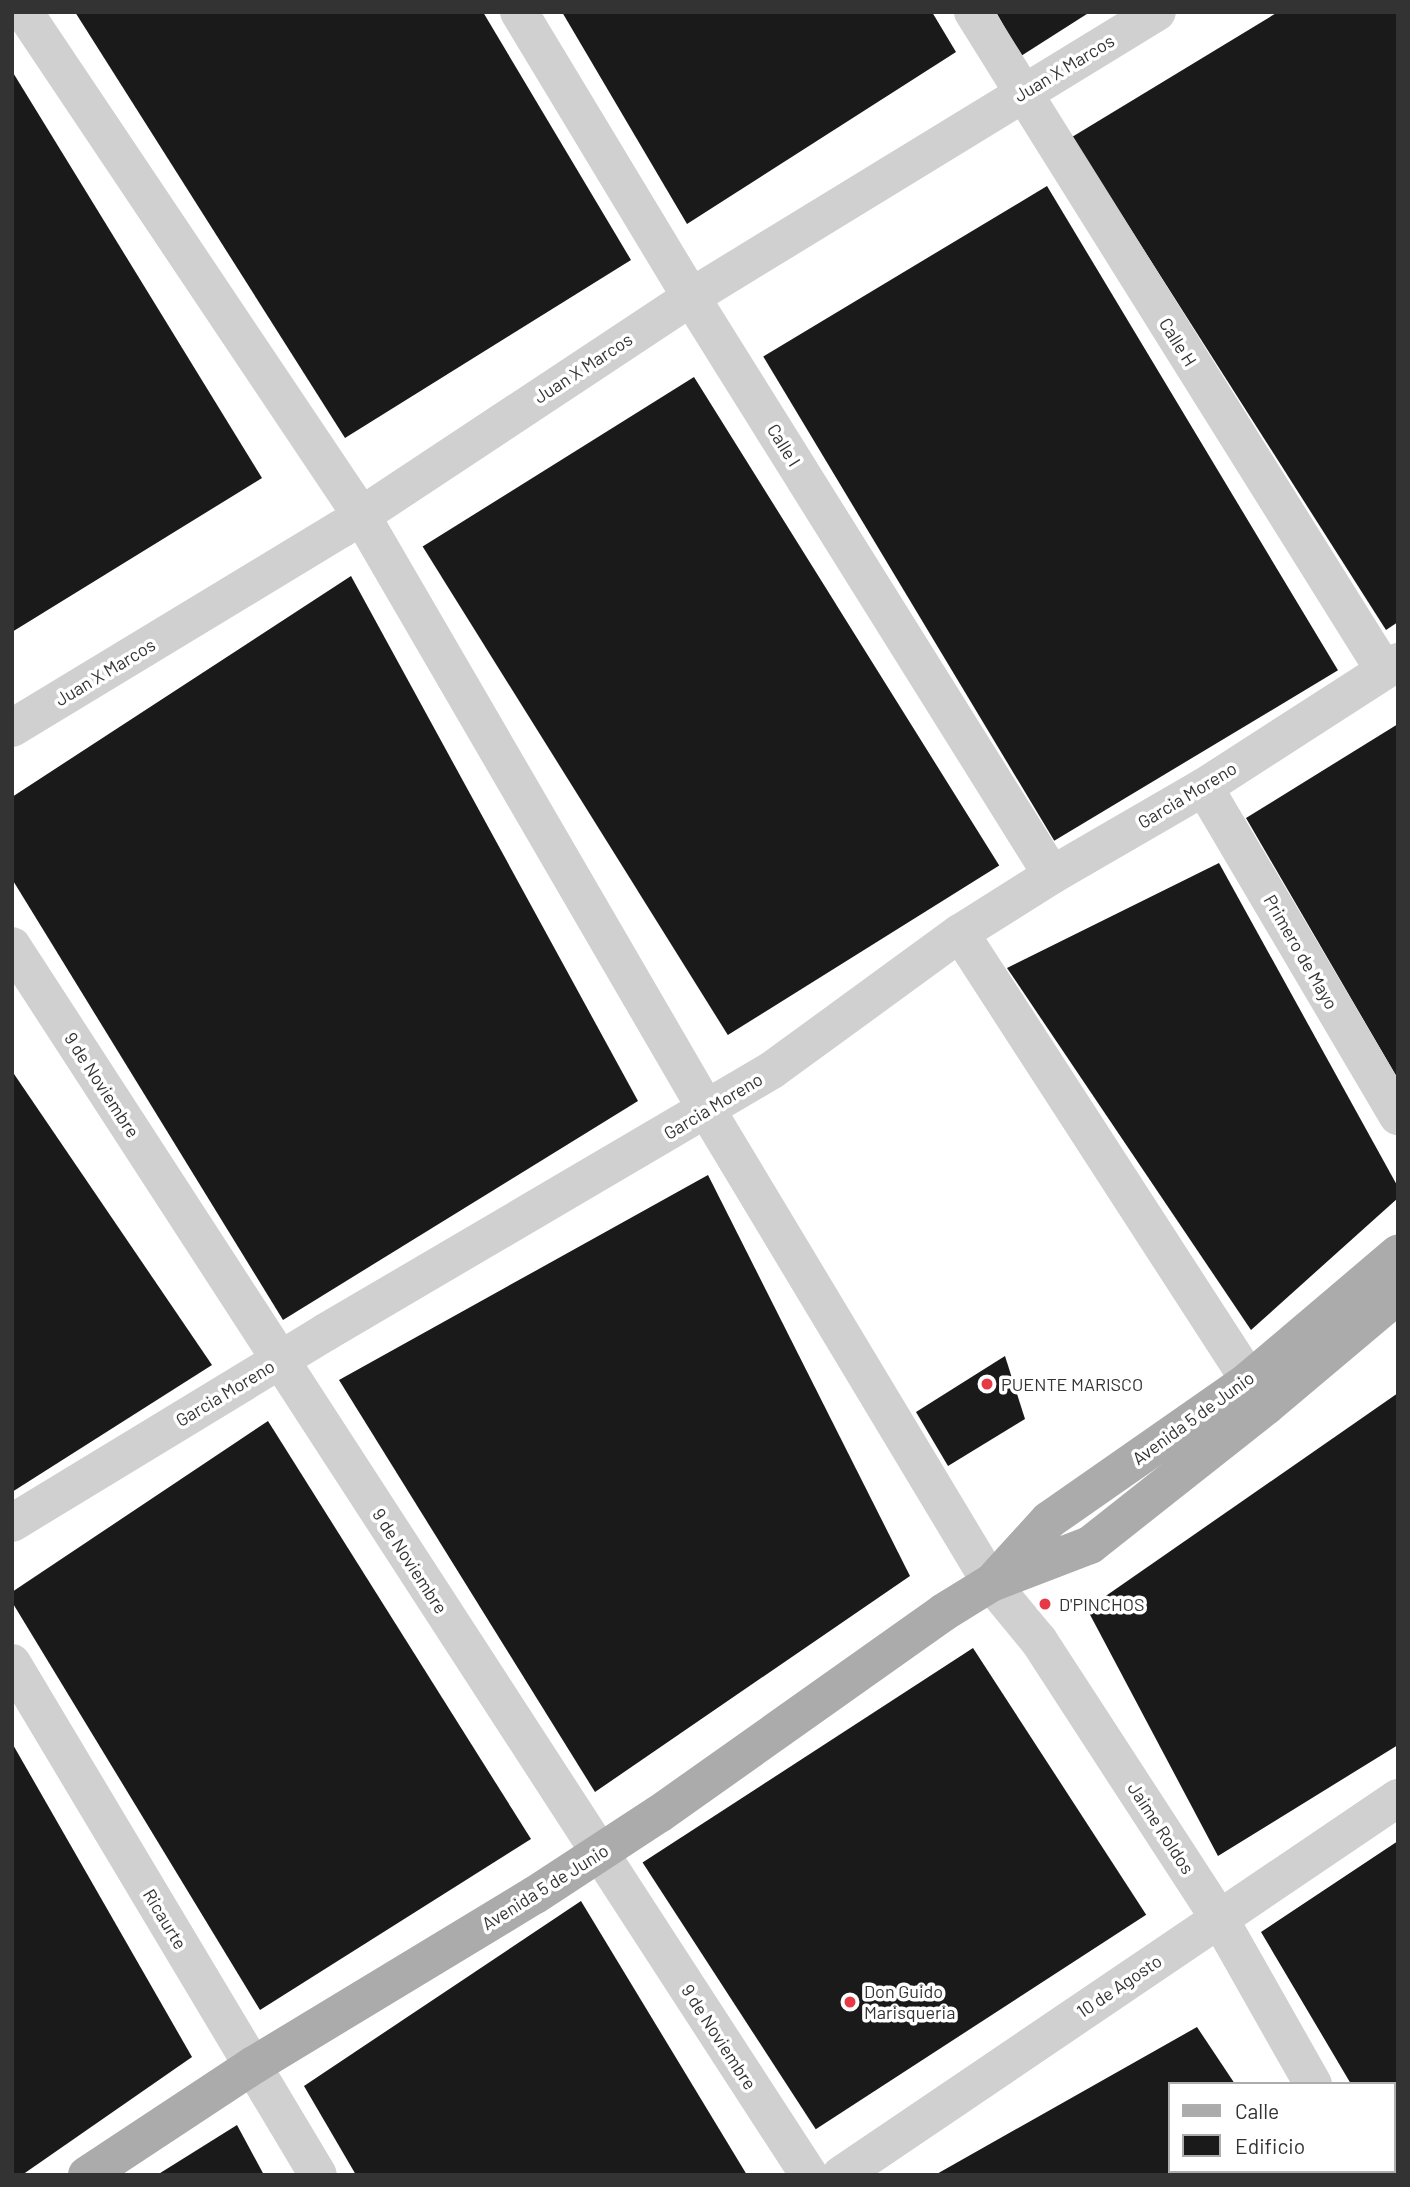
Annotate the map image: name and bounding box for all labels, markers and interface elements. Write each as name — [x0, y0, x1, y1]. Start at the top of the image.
street label: Juan X Marcos — [1010, 30, 1118, 106]
street label: Calle H — [1155, 314, 1201, 370]
street label: Juan X Marcos — [530, 328, 636, 408]
street label: Calle I — [763, 420, 805, 470]
street label: Juan X Marcos — [51, 634, 159, 710]
street label: Garcia Moreno — [1134, 757, 1240, 833]
street label: Primero de Mayo — [1259, 891, 1343, 1013]
street label: 9 de Noviembre — [60, 1028, 144, 1142]
street label: Garcia Moreno — [660, 1068, 766, 1144]
street label: Garcia Moreno — [172, 1355, 278, 1431]
street label: Avenida 5 de Junio — [1128, 1367, 1258, 1469]
place label: PUENTE MARISCO — [1001, 1373, 1143, 1395]
marker: PUENTE MARISCO — [979, 1376, 995, 1392]
street label: 9 de Noviembre — [368, 1504, 452, 1618]
place label: D'PINCHOS — [1059, 1593, 1144, 1615]
marker: D'PINCHOS — [1037, 1596, 1053, 1612]
street label: Jaime Roldos — [1123, 1778, 1199, 1878]
street label: Avenida 5 de Junio — [478, 1839, 612, 1935]
street label: Ricaurte — [139, 1885, 191, 1953]
street label: 10 de Agosto — [1072, 1950, 1166, 2022]
street label: 9 de Noviembre — [677, 1980, 761, 2094]
place label: Don Guido Marisqueria — [864, 1981, 955, 2024]
marker: Don Guido Marisqueria — [842, 1994, 858, 2010]
legend — [1168, 2082, 1396, 2173]
text: Calle — [1235, 2098, 1279, 2123]
text: Edificio — [1235, 2133, 1305, 2158]

